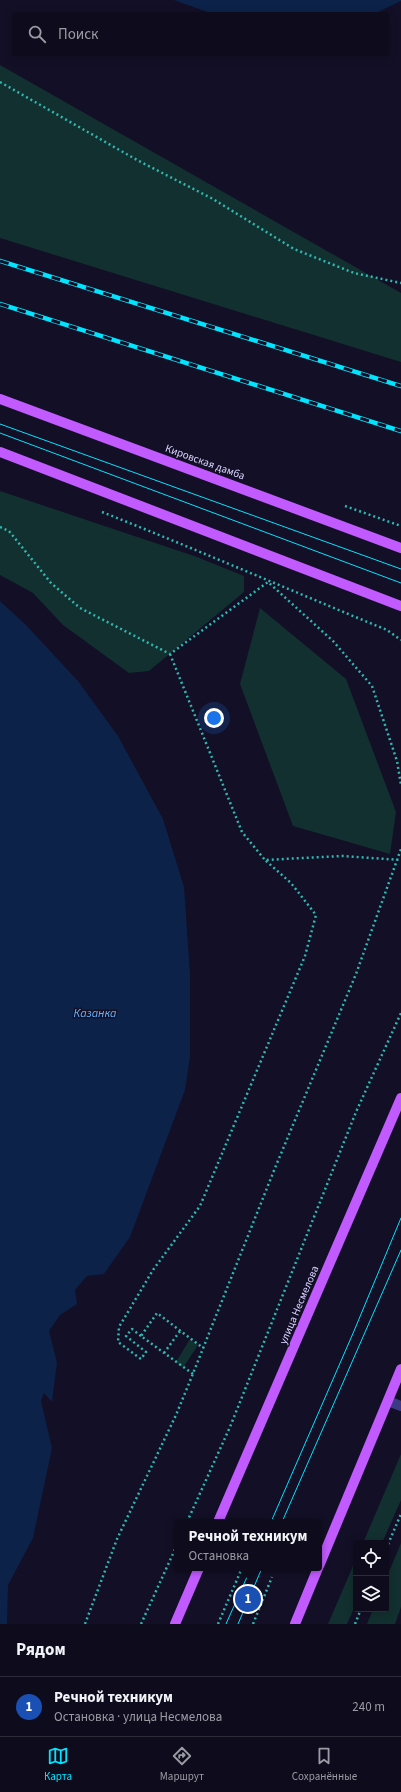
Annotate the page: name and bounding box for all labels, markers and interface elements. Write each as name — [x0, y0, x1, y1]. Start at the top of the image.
search box — [12, 12, 389, 56]
icon: search — [26, 23, 48, 45]
text: Поиск — [58, 24, 99, 45]
street label: Кировская дамба — [163, 441, 247, 483]
your location — [204, 708, 224, 728]
water label: Казанка — [74, 1005, 117, 1022]
street label: улица Несмелова — [276, 1263, 322, 1347]
popup — [174, 1519, 322, 1571]
text: Речной техникум — [189, 1526, 307, 1547]
map controls — [353, 1540, 389, 1612]
button: locate — [353, 1540, 389, 1576]
text: Остановка — [189, 1547, 249, 1565]
button: layers — [353, 1576, 389, 1612]
pin: 1 — [235, 1584, 261, 1614]
text: Рядом — [16, 1638, 66, 1662]
text: Речной техникум — [54, 1687, 173, 1708]
text: 1 — [26, 1698, 32, 1716]
text: 240 m — [352, 1698, 385, 1716]
text: Остановка · улица Несмелова — [54, 1708, 222, 1726]
tab: Карта — [44, 1745, 72, 1784]
tab: Маршрут — [160, 1745, 204, 1784]
tab: Сохранённые — [292, 1745, 357, 1784]

